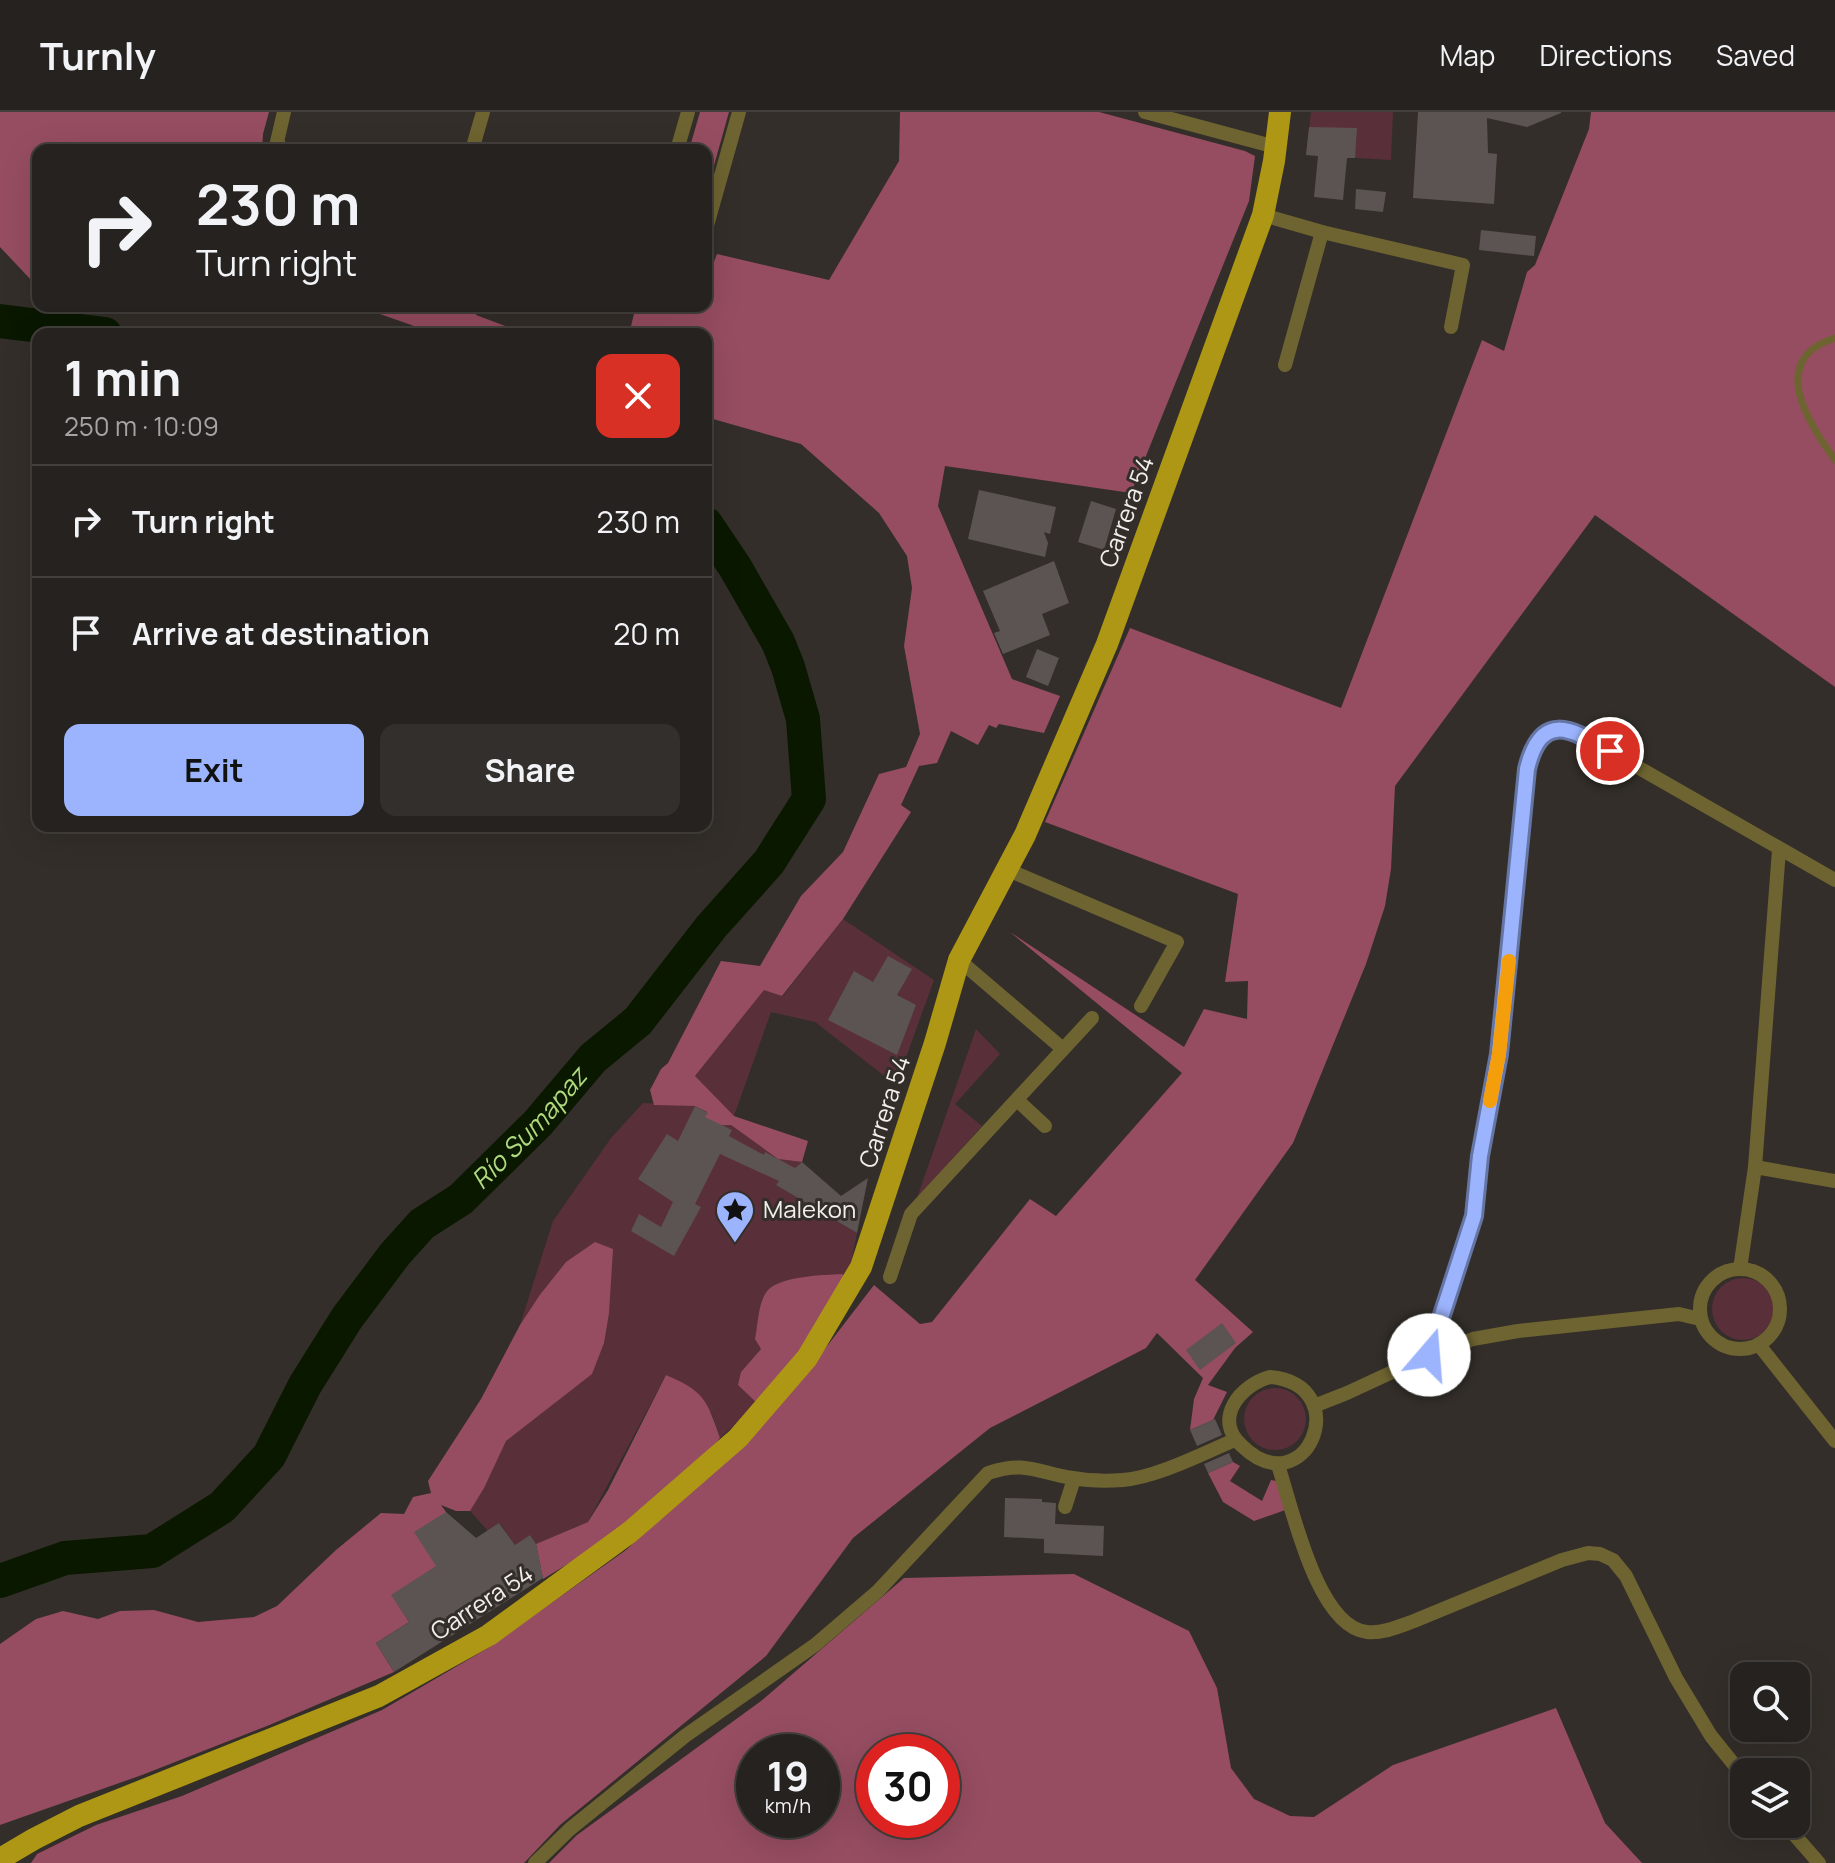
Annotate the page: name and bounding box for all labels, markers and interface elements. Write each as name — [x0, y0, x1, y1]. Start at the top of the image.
text: Turnly — [40, 29, 156, 81]
text: Map — [1440, 36, 1495, 74]
text: Directions — [1539, 36, 1672, 74]
text: Saved — [1716, 36, 1795, 74]
text: 230 m — [196, 165, 360, 242]
icon: right — [64, 176, 168, 280]
text: Turn right — [196, 238, 357, 287]
text: 1 min — [64, 345, 181, 410]
button: close — [596, 354, 680, 438]
text: 250 m · 10:09 — [64, 408, 219, 444]
street label: Carrera 54 — [1090, 451, 1161, 572]
icon: right — [64, 499, 108, 543]
text: Turn right — [132, 501, 275, 542]
text: 230 m — [597, 501, 680, 542]
icon: arrive — [64, 611, 108, 655]
text: Arrive at destination — [132, 613, 430, 654]
text: 20 m — [613, 613, 680, 654]
pin — [1576, 717, 1644, 785]
button: Exit — [64, 724, 364, 816]
button: Share — [380, 724, 680, 816]
icon: arrive — [1588, 729, 1632, 773]
street label: Carrera 54 — [850, 1051, 917, 1172]
water label: Río Sumapaz — [463, 1057, 597, 1196]
place icon: Malekon — [714, 1189, 756, 1244]
place label: Malekon — [763, 1192, 856, 1225]
position arrow — [1387, 1313, 1471, 1397]
street label: Carrera 54 — [424, 1556, 539, 1647]
map controls — [1730, 1662, 1810, 1838]
button: search — [1730, 1662, 1810, 1742]
speed limit sign: 30 — [856, 1734, 960, 1838]
text: 19 — [767, 1748, 809, 1803]
button: layers — [1730, 1758, 1810, 1838]
text: km/h — [765, 1792, 811, 1819]

